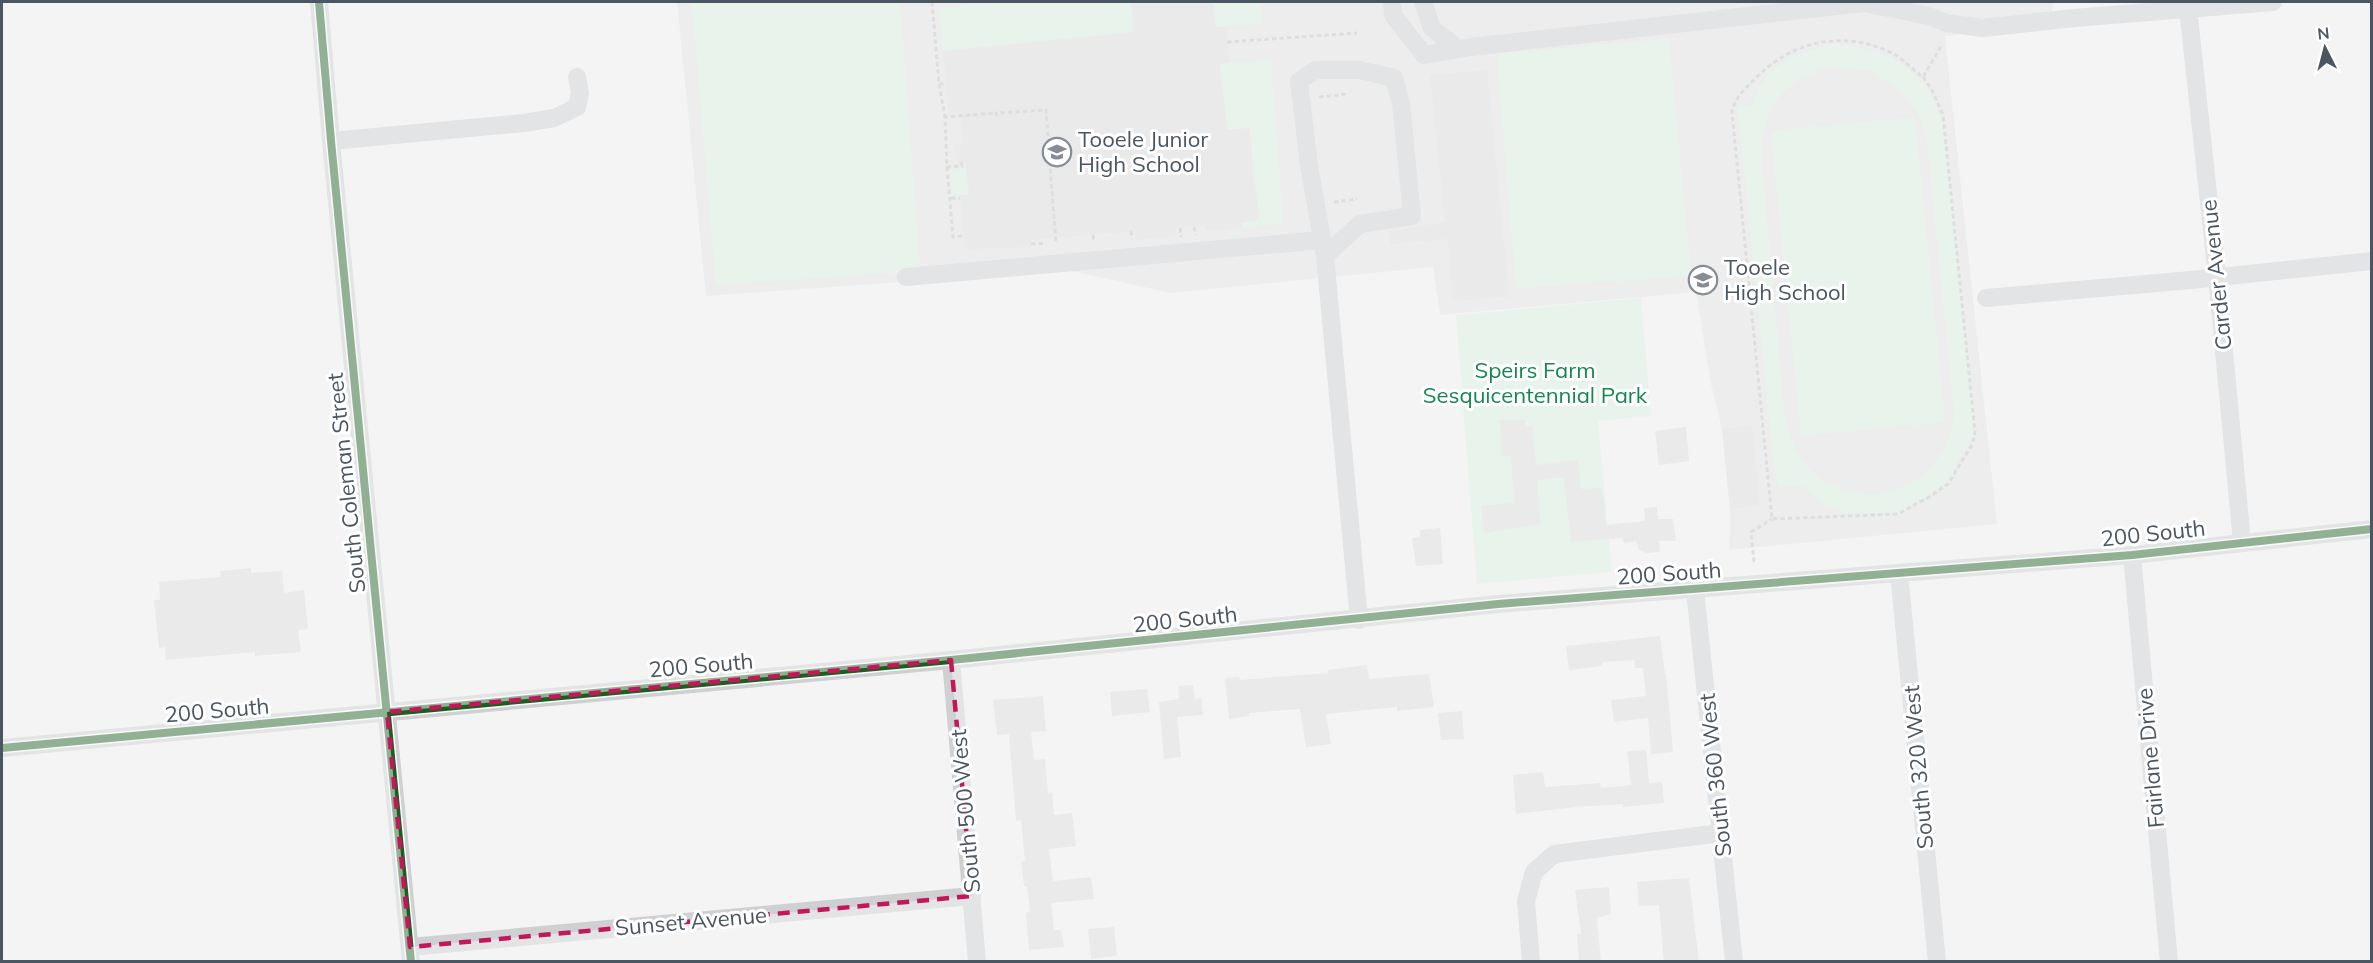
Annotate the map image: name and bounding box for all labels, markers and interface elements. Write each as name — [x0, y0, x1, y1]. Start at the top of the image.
north arrow — [2295, 18, 2355, 78]
text: N — [2316, 23, 2330, 44]
place label: Tooele Junior High School — [1078, 125, 1208, 178]
school or university icon: Tooele Junior High School — [1041, 136, 1073, 168]
street label: Carder Avenue — [2194, 198, 2238, 352]
place label: Tooele High School — [1724, 253, 1846, 306]
school or university icon: Tooele High School — [1687, 264, 1719, 296]
park label: Speirs Farm Sesquicentennial Park — [1423, 356, 1648, 409]
street label: South Coleman Street — [320, 371, 371, 595]
street label: 200 South — [2099, 514, 2207, 552]
street label: 200 South — [1616, 555, 1722, 591]
street label: 200 South — [1131, 600, 1239, 638]
street label: 200 South — [648, 646, 754, 684]
street label: South 320 West — [1897, 684, 1939, 850]
street label: Fairlane Drive — [2130, 687, 2170, 829]
street label: 200 South — [164, 691, 270, 729]
street label: South 360 West — [1692, 692, 1738, 858]
street label: South 500 West — [944, 728, 986, 894]
street label: Sunset Avenue — [614, 900, 768, 942]

